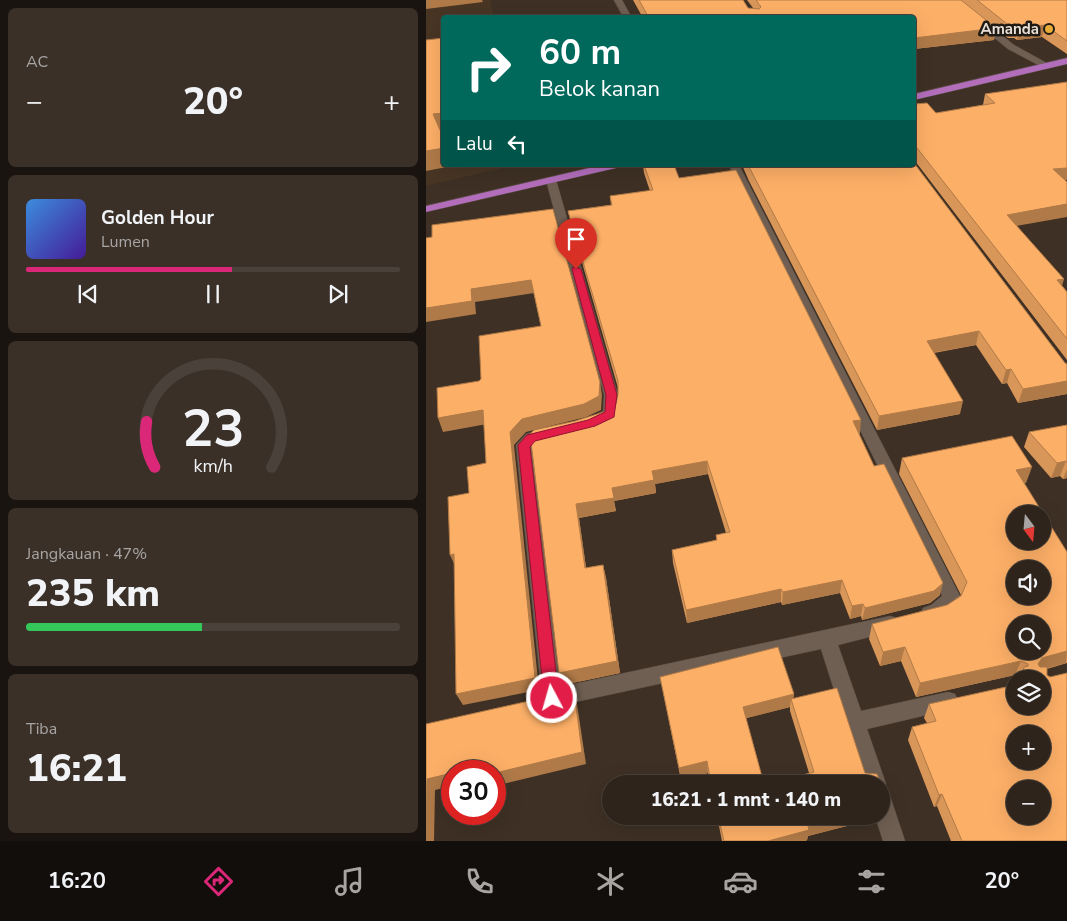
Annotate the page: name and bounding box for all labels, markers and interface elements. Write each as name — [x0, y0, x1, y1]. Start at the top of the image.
place label: Amanda — [980, 19, 1039, 39]
marker: Amanda — [1043, 23, 1055, 35]
text: 60 m — [539, 29, 621, 76]
icon: right — [456, 35, 521, 100]
text: AC — [26, 51, 48, 73]
text: Belok kanan — [539, 74, 660, 104]
text: 20° — [183, 76, 243, 127]
text: − — [26, 83, 43, 121]
text: + — [383, 83, 400, 121]
icon: left — [503, 130, 531, 158]
text: Lalu — [456, 131, 493, 157]
text: Golden Hour — [101, 205, 214, 231]
pin — [555, 218, 597, 269]
icon: arrive — [562, 225, 590, 253]
text: Lumen — [101, 231, 150, 253]
icon: previous — [74, 280, 102, 308]
icon: pause — [199, 280, 227, 308]
icon: next — [324, 280, 352, 308]
text: 23 — [182, 393, 244, 464]
text: km/h — [193, 454, 233, 478]
north arrow — [1006, 505, 1051, 550]
map controls — [1006, 505, 1051, 825]
text: Jangkauan · 47% — [26, 543, 147, 565]
button: sound — [1006, 560, 1051, 605]
text: 235 km — [26, 568, 160, 619]
button: search — [1006, 615, 1051, 660]
button: layers — [1006, 670, 1051, 715]
position arrow — [525, 671, 577, 723]
text: Tiba — [26, 718, 57, 740]
button: + — [1006, 725, 1051, 770]
text: 16:21 — [26, 743, 127, 794]
speed limit sign: 30 — [441, 760, 506, 825]
button: − — [1006, 780, 1051, 825]
text: 16:21 · 1 mnt · 140 m — [651, 787, 841, 813]
icon: directions — [201, 864, 236, 899]
icon: music — [332, 864, 367, 899]
icon: phone — [462, 864, 497, 899]
icon: climate — [593, 864, 628, 899]
icon: car — [723, 864, 758, 899]
icon: filters — [854, 864, 889, 899]
text: 16:20 — [48, 866, 106, 896]
text: 20° — [984, 866, 1019, 896]

